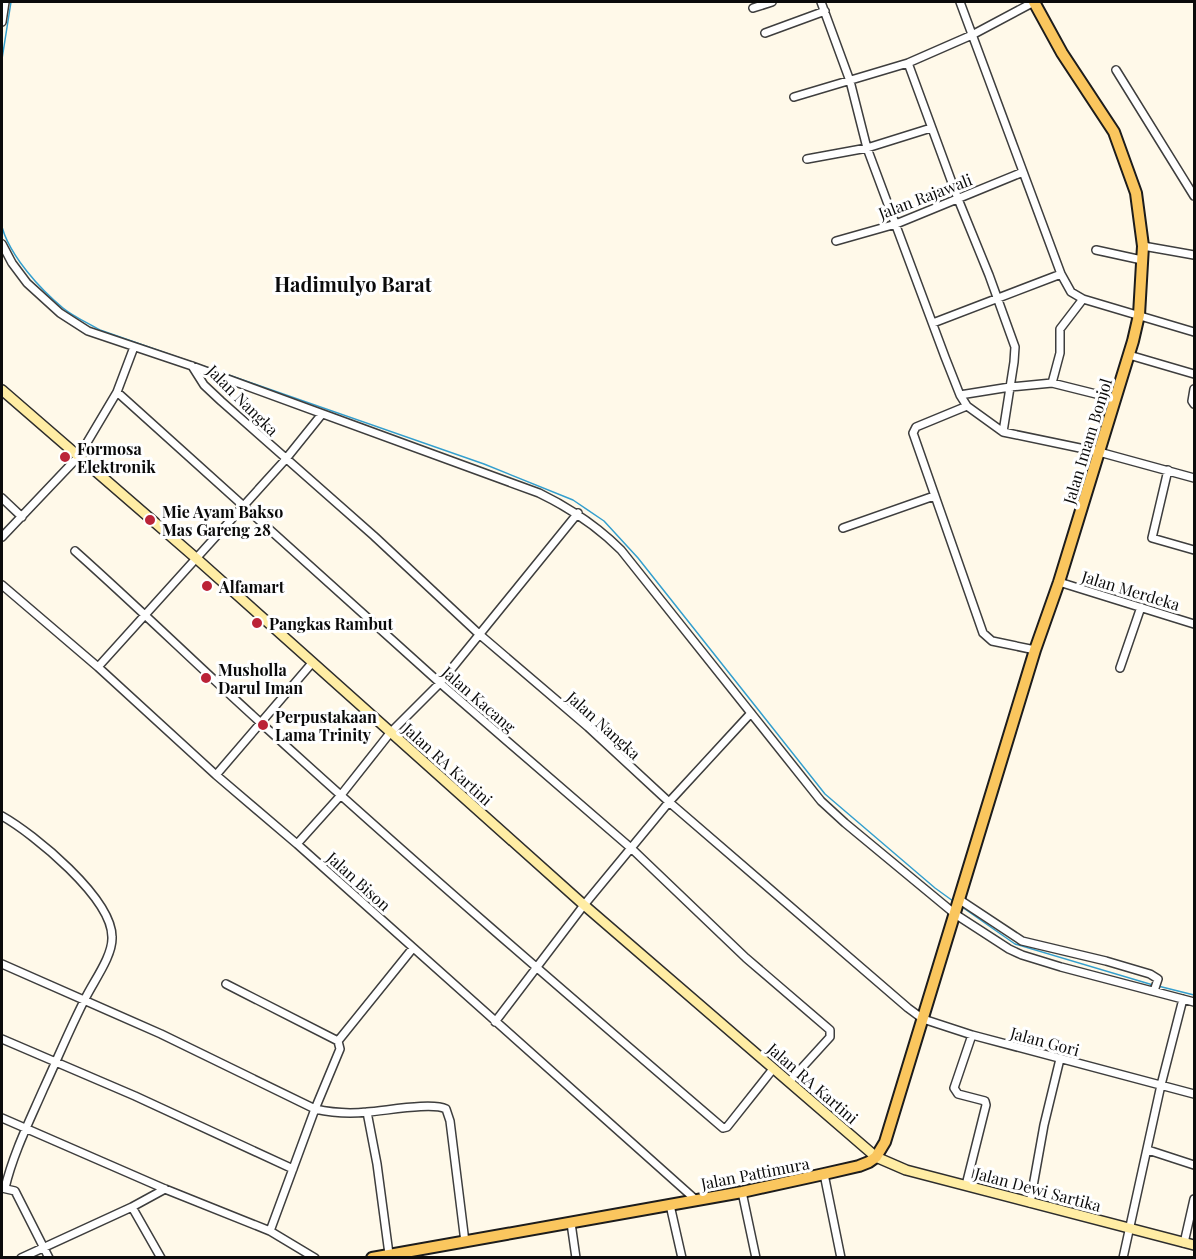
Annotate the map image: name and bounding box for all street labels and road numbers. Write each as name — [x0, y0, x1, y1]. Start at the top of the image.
street label: Jalan Rajawali — [874, 168, 975, 224]
street label: Jalan Nangka — [202, 359, 283, 440]
street label: Jalan Imam Bonjol — [1058, 375, 1116, 507]
street label: Jalan Merdeka — [1078, 565, 1183, 615]
street label: Jalan Kacang — [437, 661, 521, 737]
street label: Jalan Nangka — [562, 686, 645, 764]
street label: Jalan RA Kartini — [398, 718, 497, 810]
street label: Jalan Bison — [322, 846, 396, 916]
street label: Jalan Gori — [1007, 1021, 1082, 1060]
street label: Jalan RA Kartini — [763, 1037, 863, 1128]
street label: Jalan Pattimura — [698, 1152, 811, 1194]
street label: Jalan Dewi Sartika — [971, 1162, 1104, 1216]

